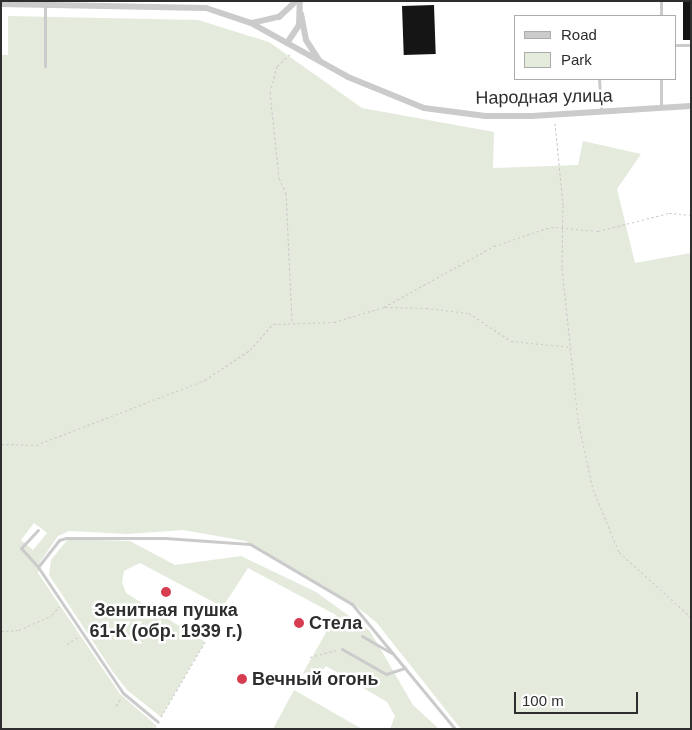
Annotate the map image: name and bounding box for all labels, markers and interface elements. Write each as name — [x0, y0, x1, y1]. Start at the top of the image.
legend — [514, 15, 677, 80]
text: Road — [561, 26, 597, 43]
text: Park — [561, 51, 592, 68]
street label: Народная улица — [475, 85, 613, 109]
marker: Зенитная пушка 61-К (обр. 1939 г.) — [160, 586, 172, 598]
place label: Зенитная пушка 61-К (обр. 1939 г.) — [90, 600, 242, 642]
place label: Стела — [309, 612, 362, 634]
marker: Стела — [293, 617, 305, 629]
place label: Вечный огонь — [252, 668, 379, 690]
marker: Вечный огонь — [236, 673, 248, 685]
scale bar — [517, 682, 641, 714]
text: 100 m — [522, 692, 564, 709]

